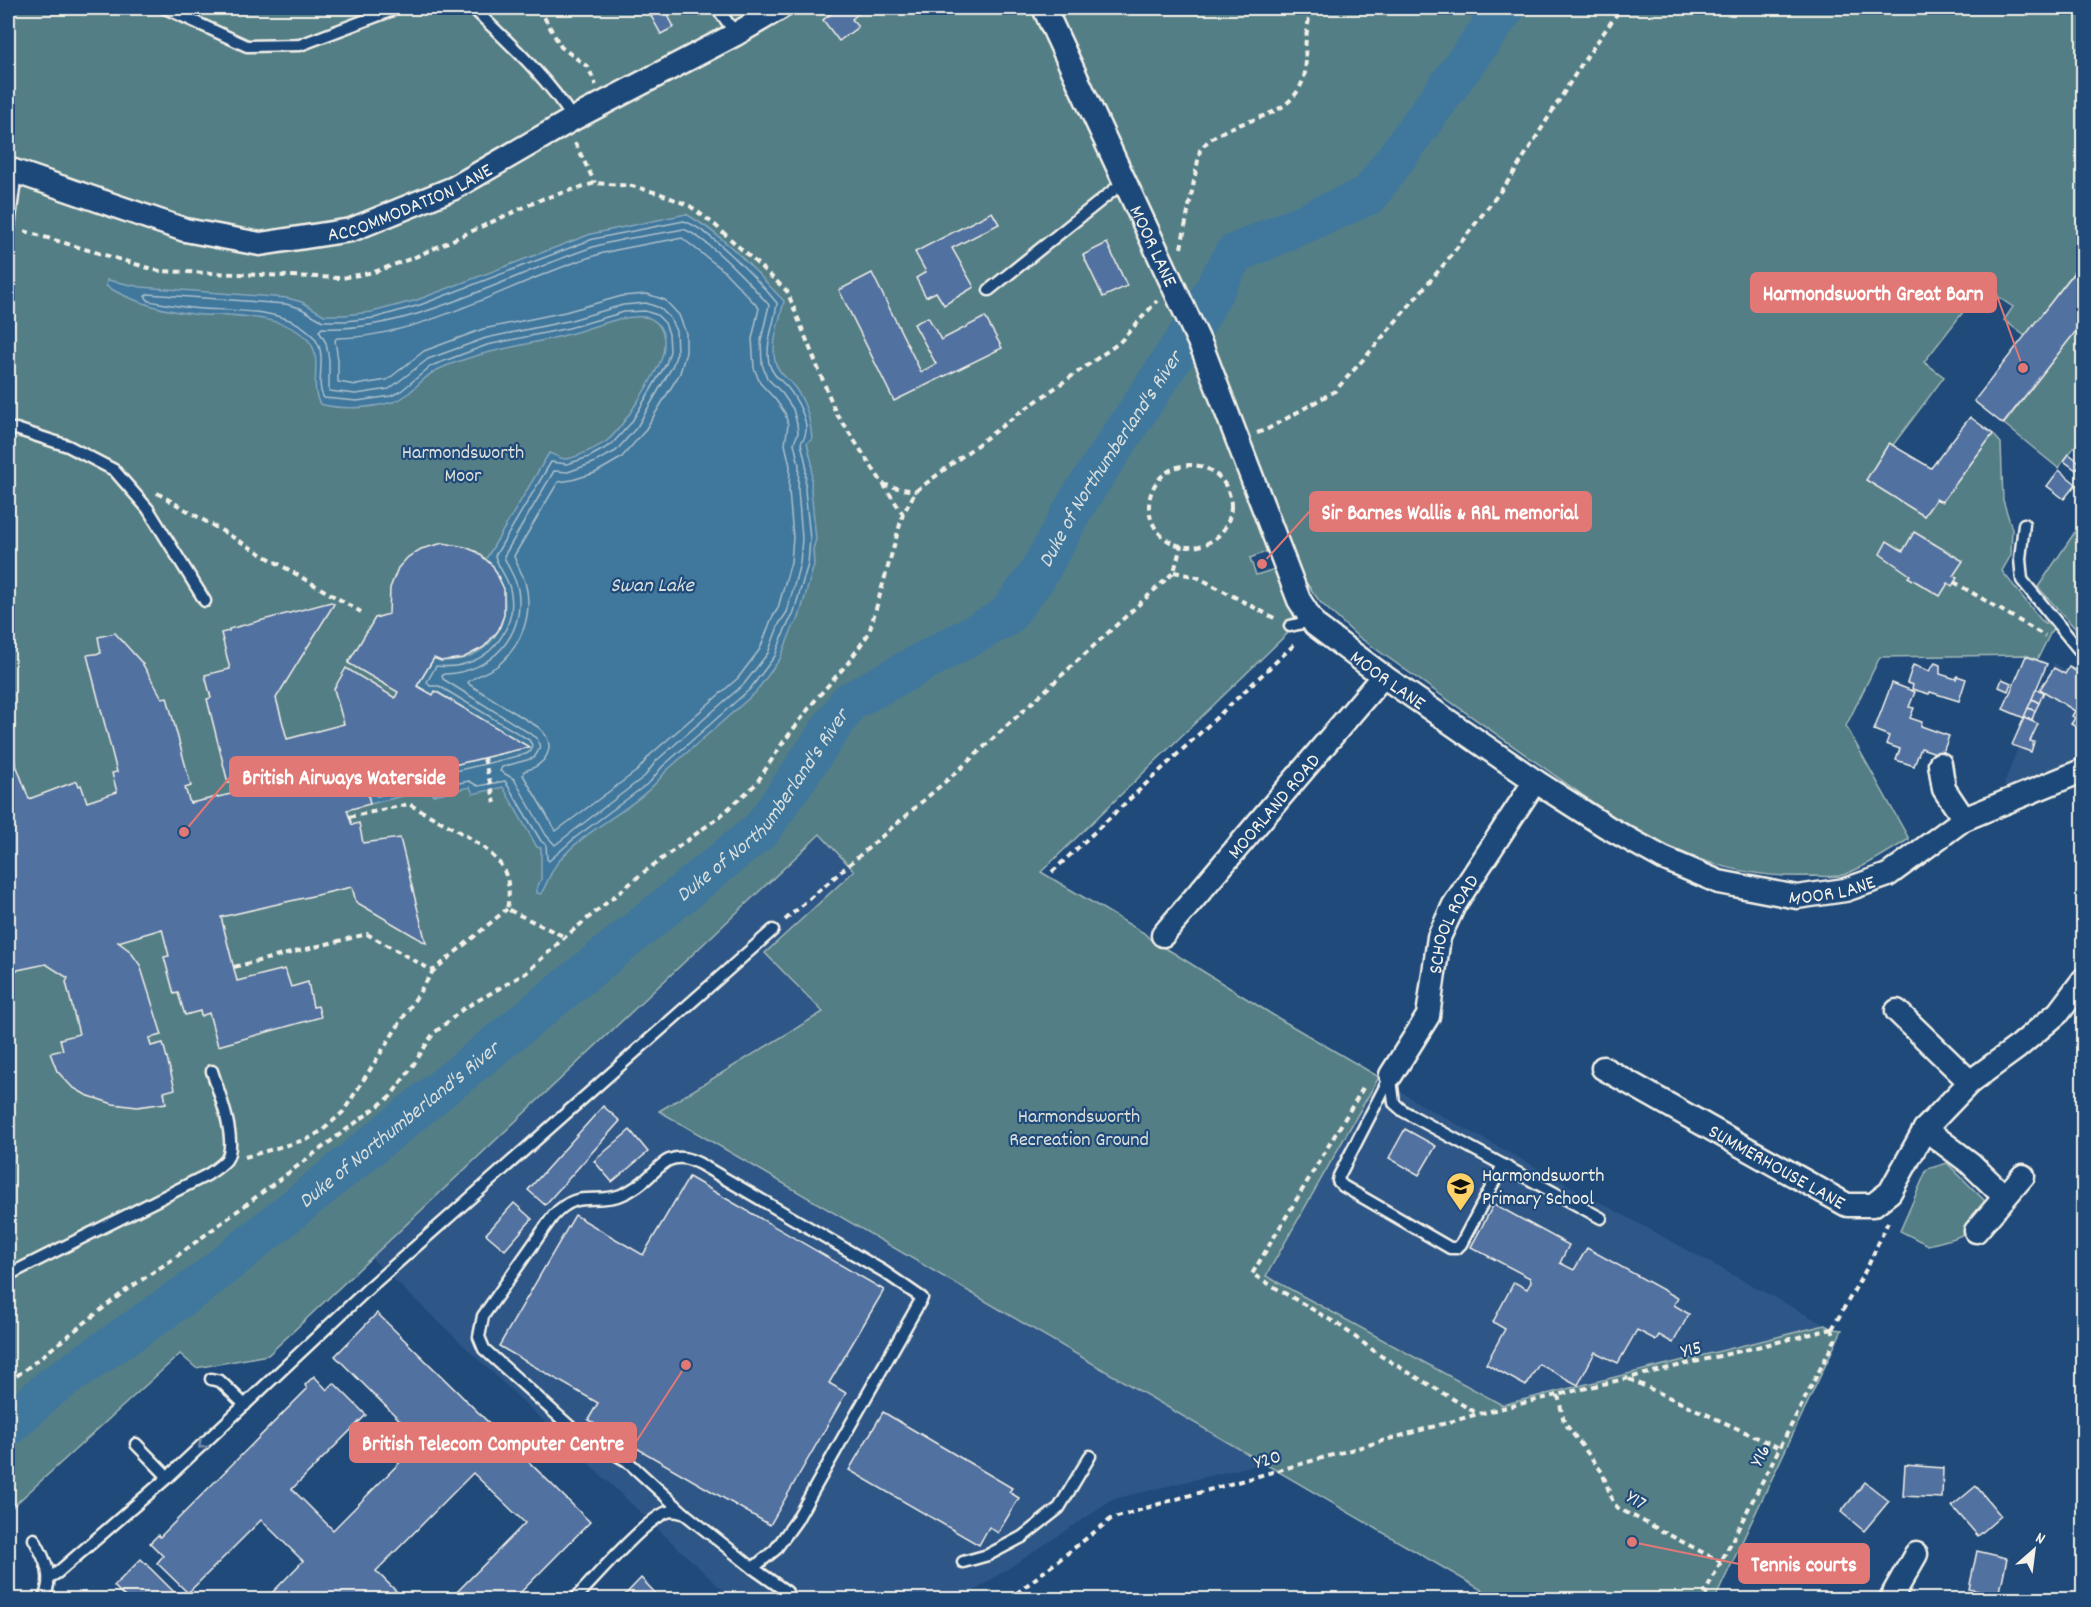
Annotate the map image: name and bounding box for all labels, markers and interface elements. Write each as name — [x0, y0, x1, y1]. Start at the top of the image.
street label: ACCOMMODATION LANE — [326, 158, 498, 250]
street label: MOOR LANE — [1121, 201, 1183, 292]
callout: Harmondsworth Great Barn — [1751, 273, 1996, 312]
text: Harmondsworth Great Barn — [1763, 281, 1984, 311]
water label: Duke of Northumberland's River — [1032, 344, 1192, 574]
park label: Harmondsworth Moor — [402, 440, 524, 491]
callout: Sir Barnes Wallis & RRL memorial — [1310, 492, 1591, 531]
text: Sir Barnes Wallis & RRL memorial — [1321, 500, 1580, 530]
water label: Swan Lake — [610, 572, 695, 602]
street label: MOOR LANE — [1343, 645, 1430, 718]
water label: Duke of Northumberland's River — [671, 702, 859, 911]
street label: MOORLAND ROAD — [1222, 748, 1328, 866]
callout: British Airways Waterside — [230, 757, 458, 796]
text: British Airways Waterside — [242, 765, 446, 795]
street label: MOOR LANE — [1786, 869, 1880, 914]
street label: SCHOOL ROAD — [1423, 870, 1487, 976]
water label: Duke of Northumberland's River — [293, 1034, 509, 1217]
park label: Harmondsworth Recreation Ground — [1009, 1104, 1149, 1155]
street label: SUMMERHOUSE LANE — [1702, 1119, 1849, 1218]
place label: Harmondsworth Primary School — [1482, 1163, 1604, 1214]
school or university icon: Harmondsworth Primary School — [1445, 1170, 1477, 1212]
street label: Y15 — [1678, 1335, 1705, 1367]
callout: British Telecom Computer Centre — [350, 1423, 636, 1462]
text: British Telecom Computer Centre — [362, 1431, 624, 1461]
one-way arrow — [198, 1438, 209, 1449]
street label: Y16 — [1744, 1440, 1779, 1472]
street label: Y20 — [1251, 1444, 1285, 1478]
street label: Y17 — [1620, 1485, 1651, 1519]
north arrow — [2004, 1520, 2064, 1580]
text: N — [2031, 1527, 2049, 1551]
callout: Tennis courts — [1739, 1544, 1869, 1583]
text: Tennis courts — [1751, 1552, 1857, 1582]

